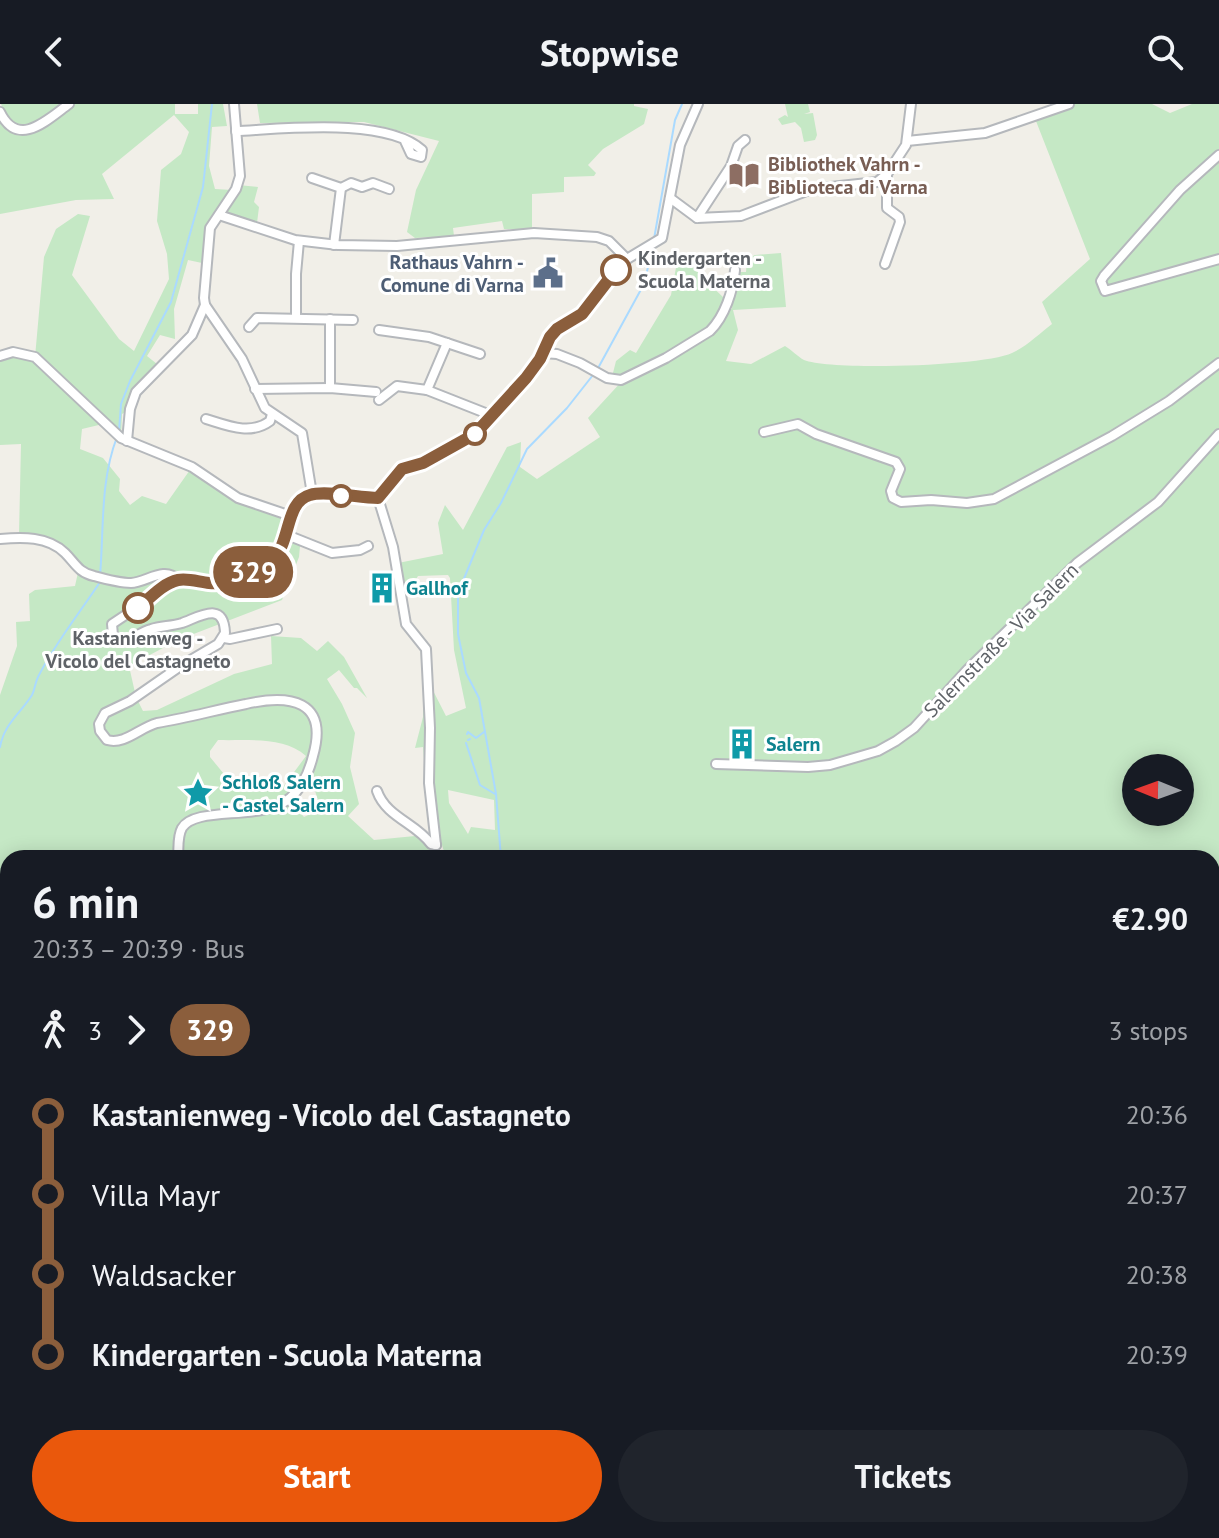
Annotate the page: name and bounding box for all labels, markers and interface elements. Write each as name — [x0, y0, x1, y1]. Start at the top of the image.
text: Stopwise — [540, 29, 679, 76]
icon: back — [32, 30, 76, 74]
icon: search — [1143, 30, 1187, 74]
place label: Bibliothek Vahrn - Biblioteca di Varna — [768, 151, 928, 200]
library icon: Bibliothek Vahrn - Biblioteca di Varna — [727, 158, 761, 192]
place label: Kindergarten - Scuola Materna — [638, 245, 770, 294]
place label: Rathaus Vahrn - Comune di Varna — [381, 249, 524, 298]
marker: Kindergarten - Scuola Materna — [601, 255, 631, 285]
public building icon: Rathaus Vahrn - Comune di Varna — [531, 256, 565, 290]
unlabelled marker — [464, 423, 486, 445]
unlabelled marker — [330, 485, 352, 507]
line badge: 329 — [207, 546, 299, 598]
text: 329 — [229, 553, 277, 590]
street label: Salernstraße - Via Salern — [918, 557, 1084, 723]
building icon: Gallhof — [365, 571, 399, 605]
place label: Gallhof — [406, 575, 469, 601]
marker: Kastanienweg - Vicolo del Castagneto — [123, 593, 153, 623]
place label: Kastanienweg - Vicolo del Castagneto — [44, 625, 231, 674]
building icon: Salern — [725, 727, 759, 761]
place label: Salern — [766, 731, 820, 757]
north arrow — [1122, 754, 1194, 826]
map controls — [1122, 754, 1194, 826]
place label: Schloß Salern - Castel Salern — [222, 769, 344, 818]
place icon: Schloß Salern - Castel Salern — [181, 776, 215, 810]
text: 6 min — [32, 873, 139, 930]
text: €2.90 — [1113, 899, 1188, 938]
text: 20:33 – 20:39 · Bus — [32, 932, 245, 965]
icon: walk — [32, 1008, 76, 1052]
icon: forward — [114, 1008, 158, 1052]
text: 329 — [186, 1011, 234, 1048]
text: 3 — [88, 1014, 102, 1047]
text: 3 stops — [1108, 1014, 1188, 1047]
text: Kastanienweg - Vicolo del Castagneto — [92, 1095, 571, 1134]
text: 20:36 — [1126, 1098, 1188, 1131]
text: Villa Mayr — [92, 1175, 220, 1214]
text: 20:37 — [1126, 1178, 1188, 1211]
text: Waldsacker — [92, 1255, 236, 1294]
text: 20:38 — [1126, 1258, 1188, 1291]
text: Kindergarten - Scuola Materna — [92, 1335, 482, 1374]
text: 20:39 — [1126, 1338, 1188, 1371]
button: Start — [32, 1430, 602, 1522]
button: Tickets — [618, 1430, 1188, 1522]

